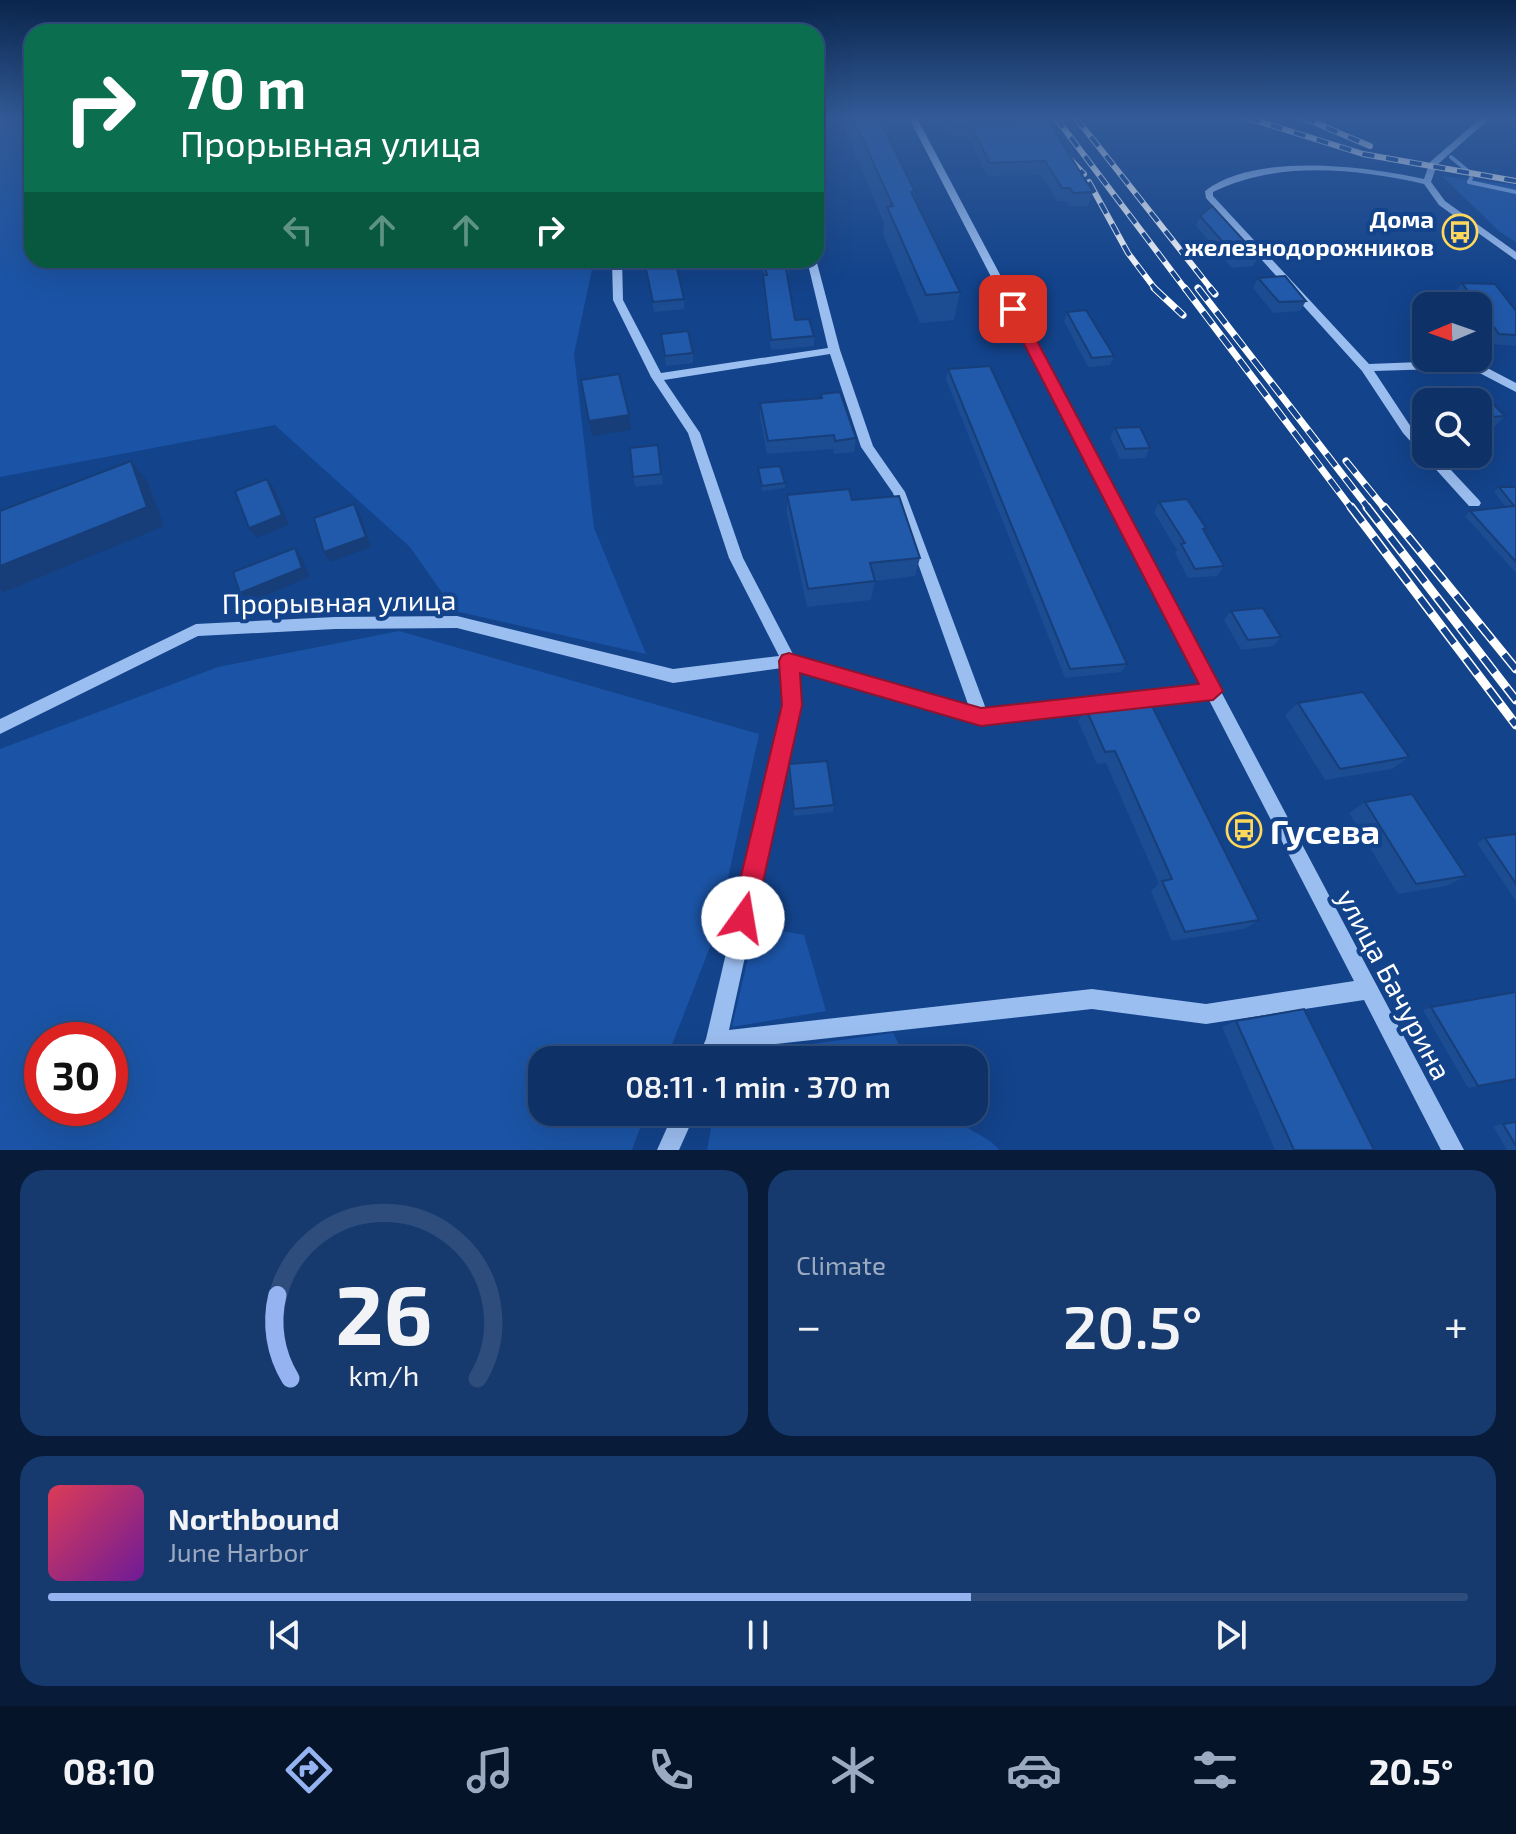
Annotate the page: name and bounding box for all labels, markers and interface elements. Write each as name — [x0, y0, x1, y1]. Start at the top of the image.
text: 70 m — [180, 53, 306, 120]
icon: right — [48, 56, 152, 160]
text: Прорывная улица — [180, 121, 481, 164]
place label: Дома железнодорожников — [1184, 204, 1434, 261]
icon: left — [276, 208, 320, 252]
icon: ahead — [360, 208, 404, 252]
icon: ahead — [444, 208, 488, 252]
icon: right — [528, 208, 572, 252]
bus stop icon: Дома железнодорожников — [1441, 213, 1479, 251]
pin — [979, 275, 1047, 343]
icon: arrive — [991, 287, 1035, 331]
north arrow — [1412, 292, 1492, 372]
map controls — [1412, 292, 1492, 468]
button: search — [1412, 388, 1492, 468]
street label: Прорывная улица — [221, 582, 457, 620]
place label: Гусева — [1270, 810, 1380, 851]
bus stop icon: Гусева — [1225, 811, 1263, 849]
position arrow — [701, 876, 785, 960]
street label: улица Бачурина — [1330, 883, 1460, 1085]
speed limit sign: 30 — [24, 1022, 128, 1126]
text: 08:11 · 1 min · 370 m — [625, 1068, 891, 1104]
text: Climate — [796, 1249, 886, 1280]
text: 26 — [335, 1262, 433, 1362]
text: 20.5° — [1063, 1289, 1203, 1361]
text: − — [796, 1298, 822, 1351]
text: + — [1444, 1298, 1468, 1351]
text: km/h — [349, 1357, 419, 1392]
text: Northbound — [168, 1500, 340, 1536]
text: June Harbor — [168, 1536, 309, 1567]
icon: previous — [263, 1613, 307, 1657]
icon: pause — [736, 1613, 780, 1657]
icon: next — [1209, 1613, 1253, 1657]
icon: directions — [281, 1742, 337, 1798]
icon: music — [462, 1742, 518, 1798]
icon: phone — [643, 1742, 699, 1798]
icon: climate — [825, 1742, 881, 1798]
icon: car — [1006, 1742, 1062, 1798]
icon: filters — [1187, 1742, 1243, 1798]
text: 08:10 — [63, 1749, 155, 1792]
text: 20.5° — [1369, 1749, 1453, 1792]

